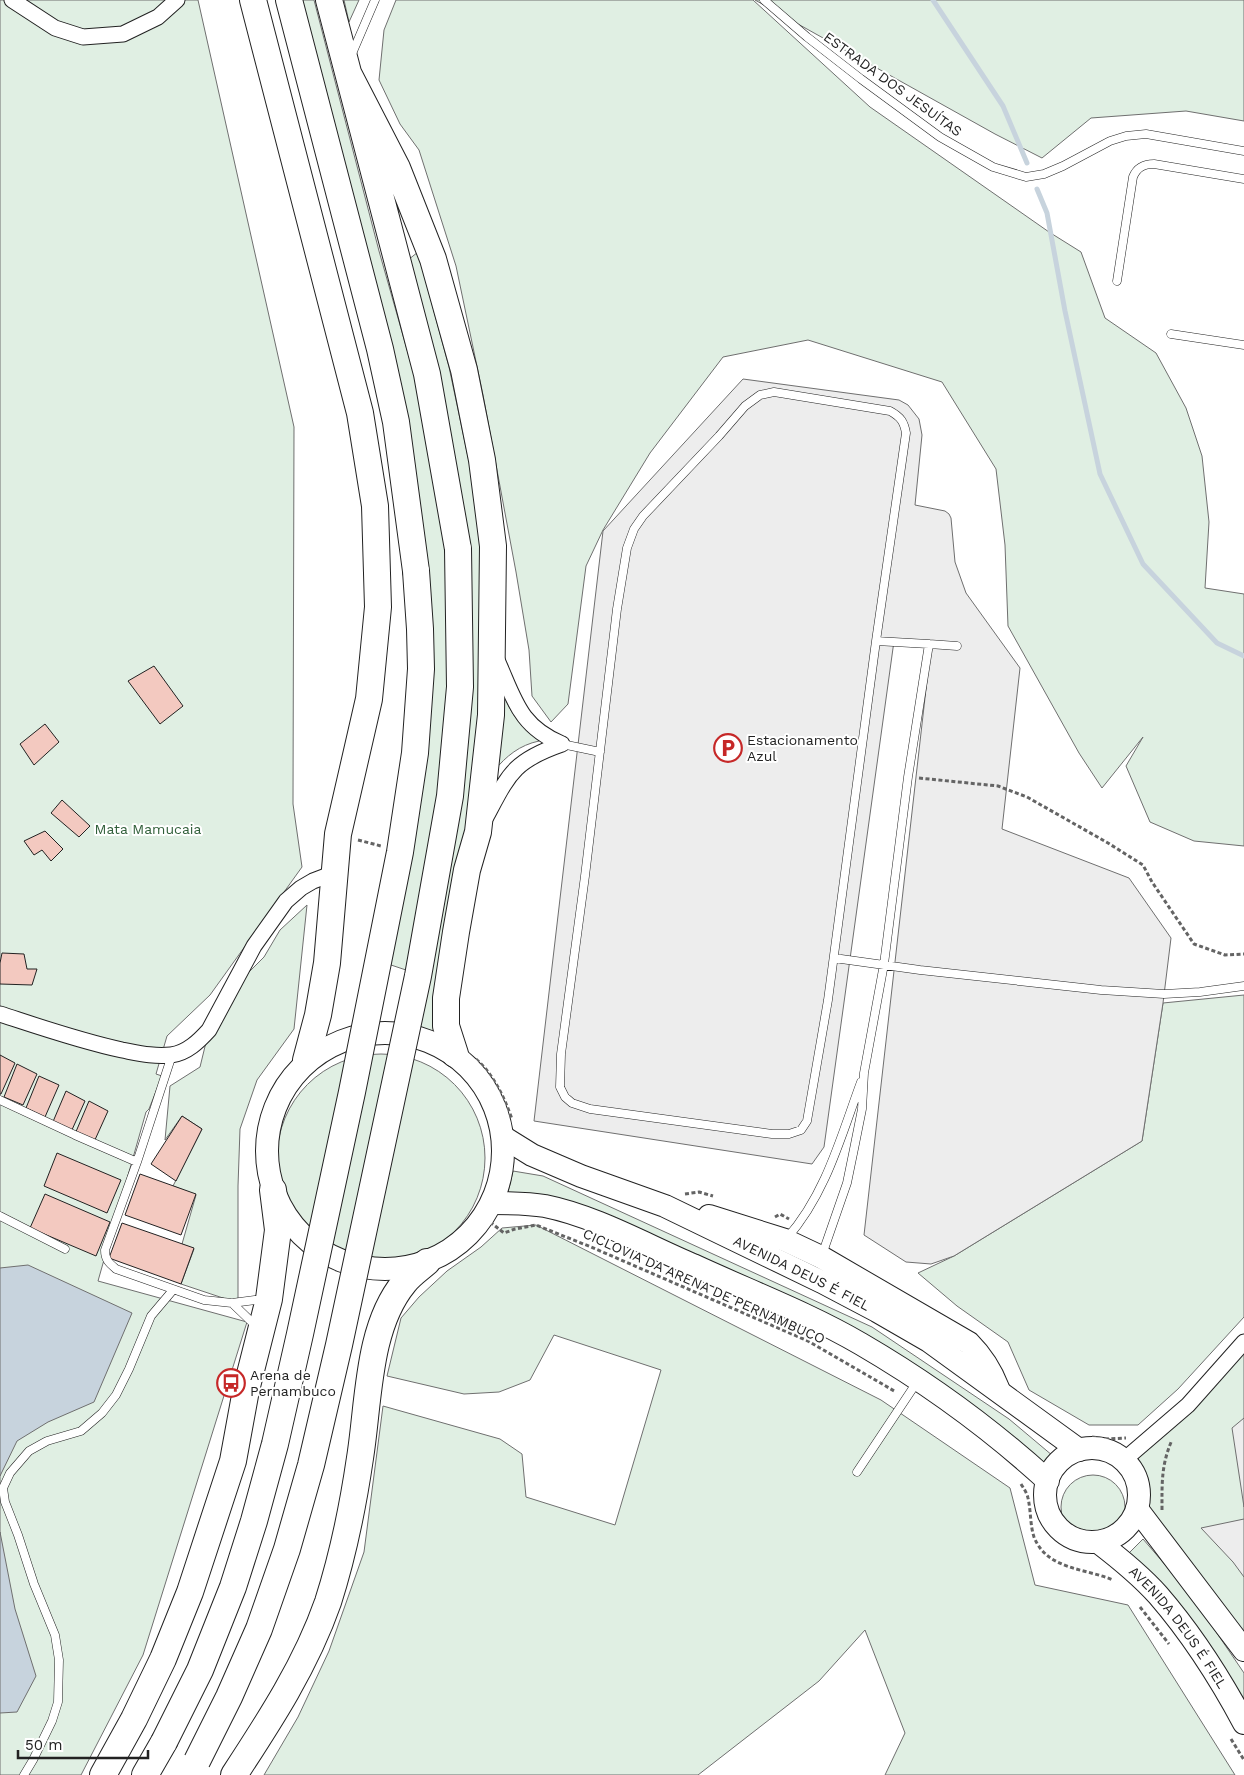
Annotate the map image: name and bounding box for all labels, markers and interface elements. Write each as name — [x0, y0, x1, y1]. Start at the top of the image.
street label: ESTRADA DOS JESUÍTAS — [821, 28, 965, 140]
place label: Estacionamento Azul — [747, 732, 858, 764]
parking icon: Estacionamento Azul — [713, 733, 743, 763]
park label: Mata Mamucaia — [95, 821, 202, 837]
street label: CICLOVIA DA ARENA DE PERNAMBUCO — [580, 1225, 828, 1347]
street label: AVENIDA DEUS É FIEL — [731, 1232, 873, 1314]
place label: Arena de Pernambuco — [250, 1367, 336, 1399]
bus stop icon: Arena de Pernambuco — [216, 1368, 246, 1398]
street label: AVENIDA DEUS É FIEL — [1126, 1563, 1230, 1691]
scale bar — [18, 1728, 148, 1760]
text: 50 m — [25, 1736, 62, 1754]

